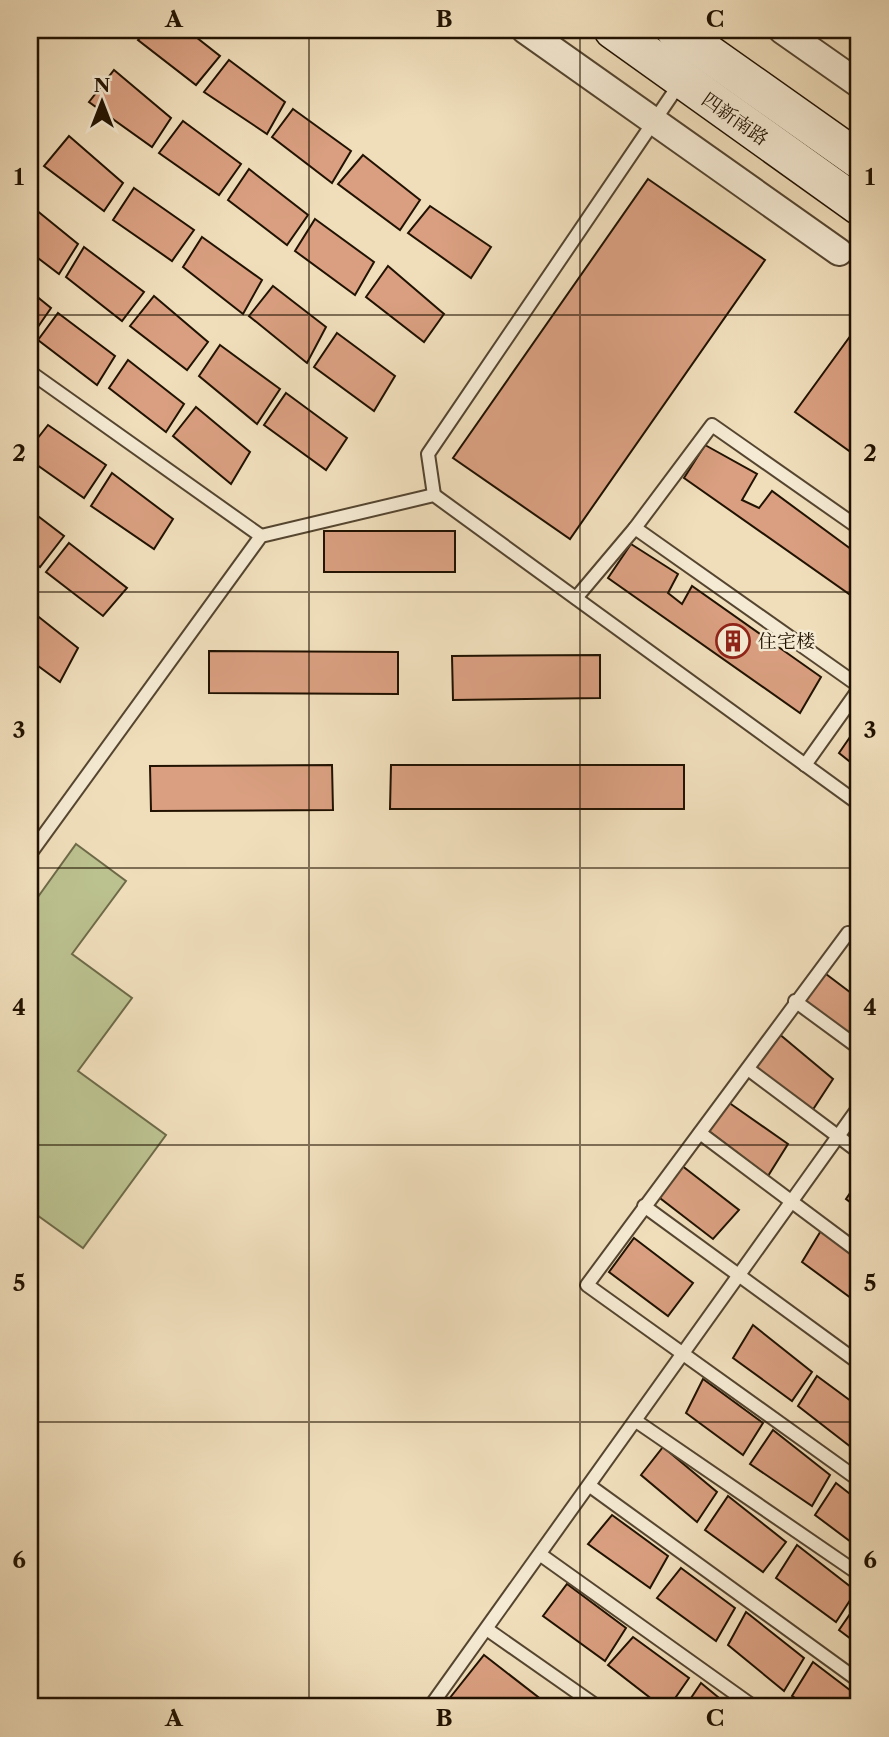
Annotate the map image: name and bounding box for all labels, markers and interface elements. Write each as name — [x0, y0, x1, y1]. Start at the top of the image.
text: A — [164, 5, 184, 33]
text: B — [435, 5, 453, 33]
text: C — [706, 5, 724, 33]
north arrow — [66, 66, 136, 136]
text: N — [94, 74, 110, 97]
street label: 四新南路 — [697, 88, 773, 150]
text: 1 — [14, 163, 25, 191]
text: 1 — [865, 163, 876, 191]
text: 2 — [12, 439, 26, 467]
text: 2 — [863, 439, 877, 467]
building icon: 住宅楼 — [714, 622, 752, 660]
place label: 住宅楼 — [758, 630, 815, 653]
text: 3 — [13, 716, 26, 744]
text: 3 — [864, 716, 877, 744]
text: 4 — [12, 993, 26, 1021]
text: 4 — [863, 993, 877, 1021]
text: 5 — [13, 1269, 25, 1297]
text: 5 — [864, 1269, 876, 1297]
text: 6 — [12, 1546, 26, 1574]
text: 6 — [863, 1546, 877, 1574]
text: A — [164, 1704, 184, 1732]
text: B — [435, 1704, 453, 1732]
text: C — [706, 1704, 724, 1732]

